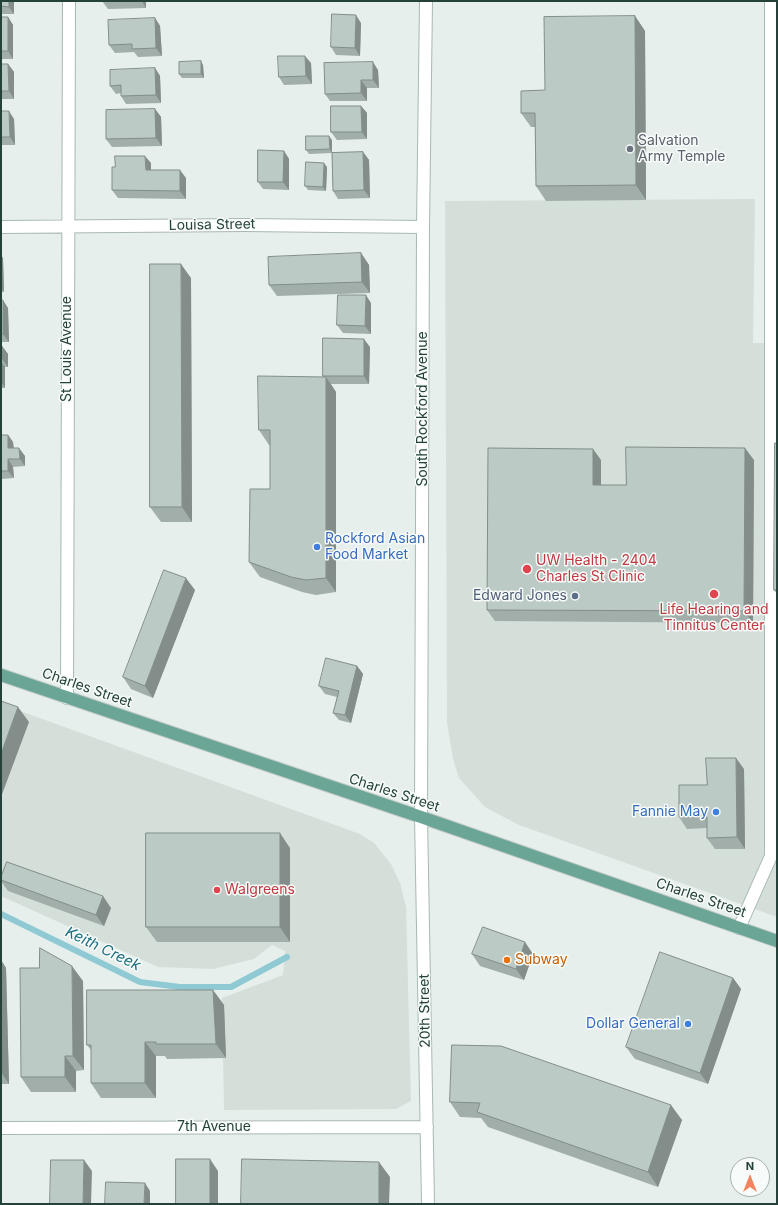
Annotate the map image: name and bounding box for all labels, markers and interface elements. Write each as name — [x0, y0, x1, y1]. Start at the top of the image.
place label: Salvation Army Temple — [638, 133, 726, 166]
marker: Salvation Army Temple — [625, 144, 635, 154]
street label: Louisa Street — [169, 216, 255, 234]
street label: St Louis Avenue — [59, 296, 75, 402]
street label: South Rockford Avenue — [415, 331, 431, 487]
place label: Rockford Asian Food Market — [325, 531, 425, 564]
marker: Rockford Asian Food Market — [312, 542, 322, 552]
place label: UW Health - 2404 Charles St Clinic — [536, 553, 657, 586]
marker: UW Health - 2404 Charles St Clinic — [521, 563, 533, 575]
place label: Edward Jones — [473, 588, 567, 604]
marker: Life Hearing and Tinnitus Center — [708, 588, 720, 600]
marker: Edward Jones — [570, 591, 580, 601]
place label: Life Hearing and Tinnitus Center — [659, 602, 769, 634]
street label: Charles Street — [40, 665, 134, 711]
street label: Charles Street — [347, 770, 441, 816]
place label: Fannie May — [632, 804, 708, 820]
marker: Fannie May — [711, 807, 721, 817]
street label: Charles Street — [654, 875, 748, 921]
place label: Walgreens — [225, 882, 295, 898]
marker: Walgreens — [212, 885, 222, 895]
water label: Keith Creek — [62, 923, 144, 975]
place label: Subway — [515, 952, 568, 968]
marker: Subway — [502, 955, 512, 965]
street label: 20th Street — [416, 974, 434, 1048]
place label: Dollar General — [586, 1016, 680, 1032]
marker: Dollar General — [683, 1019, 693, 1029]
street label: 7th Avenue — [177, 1119, 251, 1135]
north arrow — [730, 1157, 770, 1197]
text: N — [746, 1159, 754, 1173]

